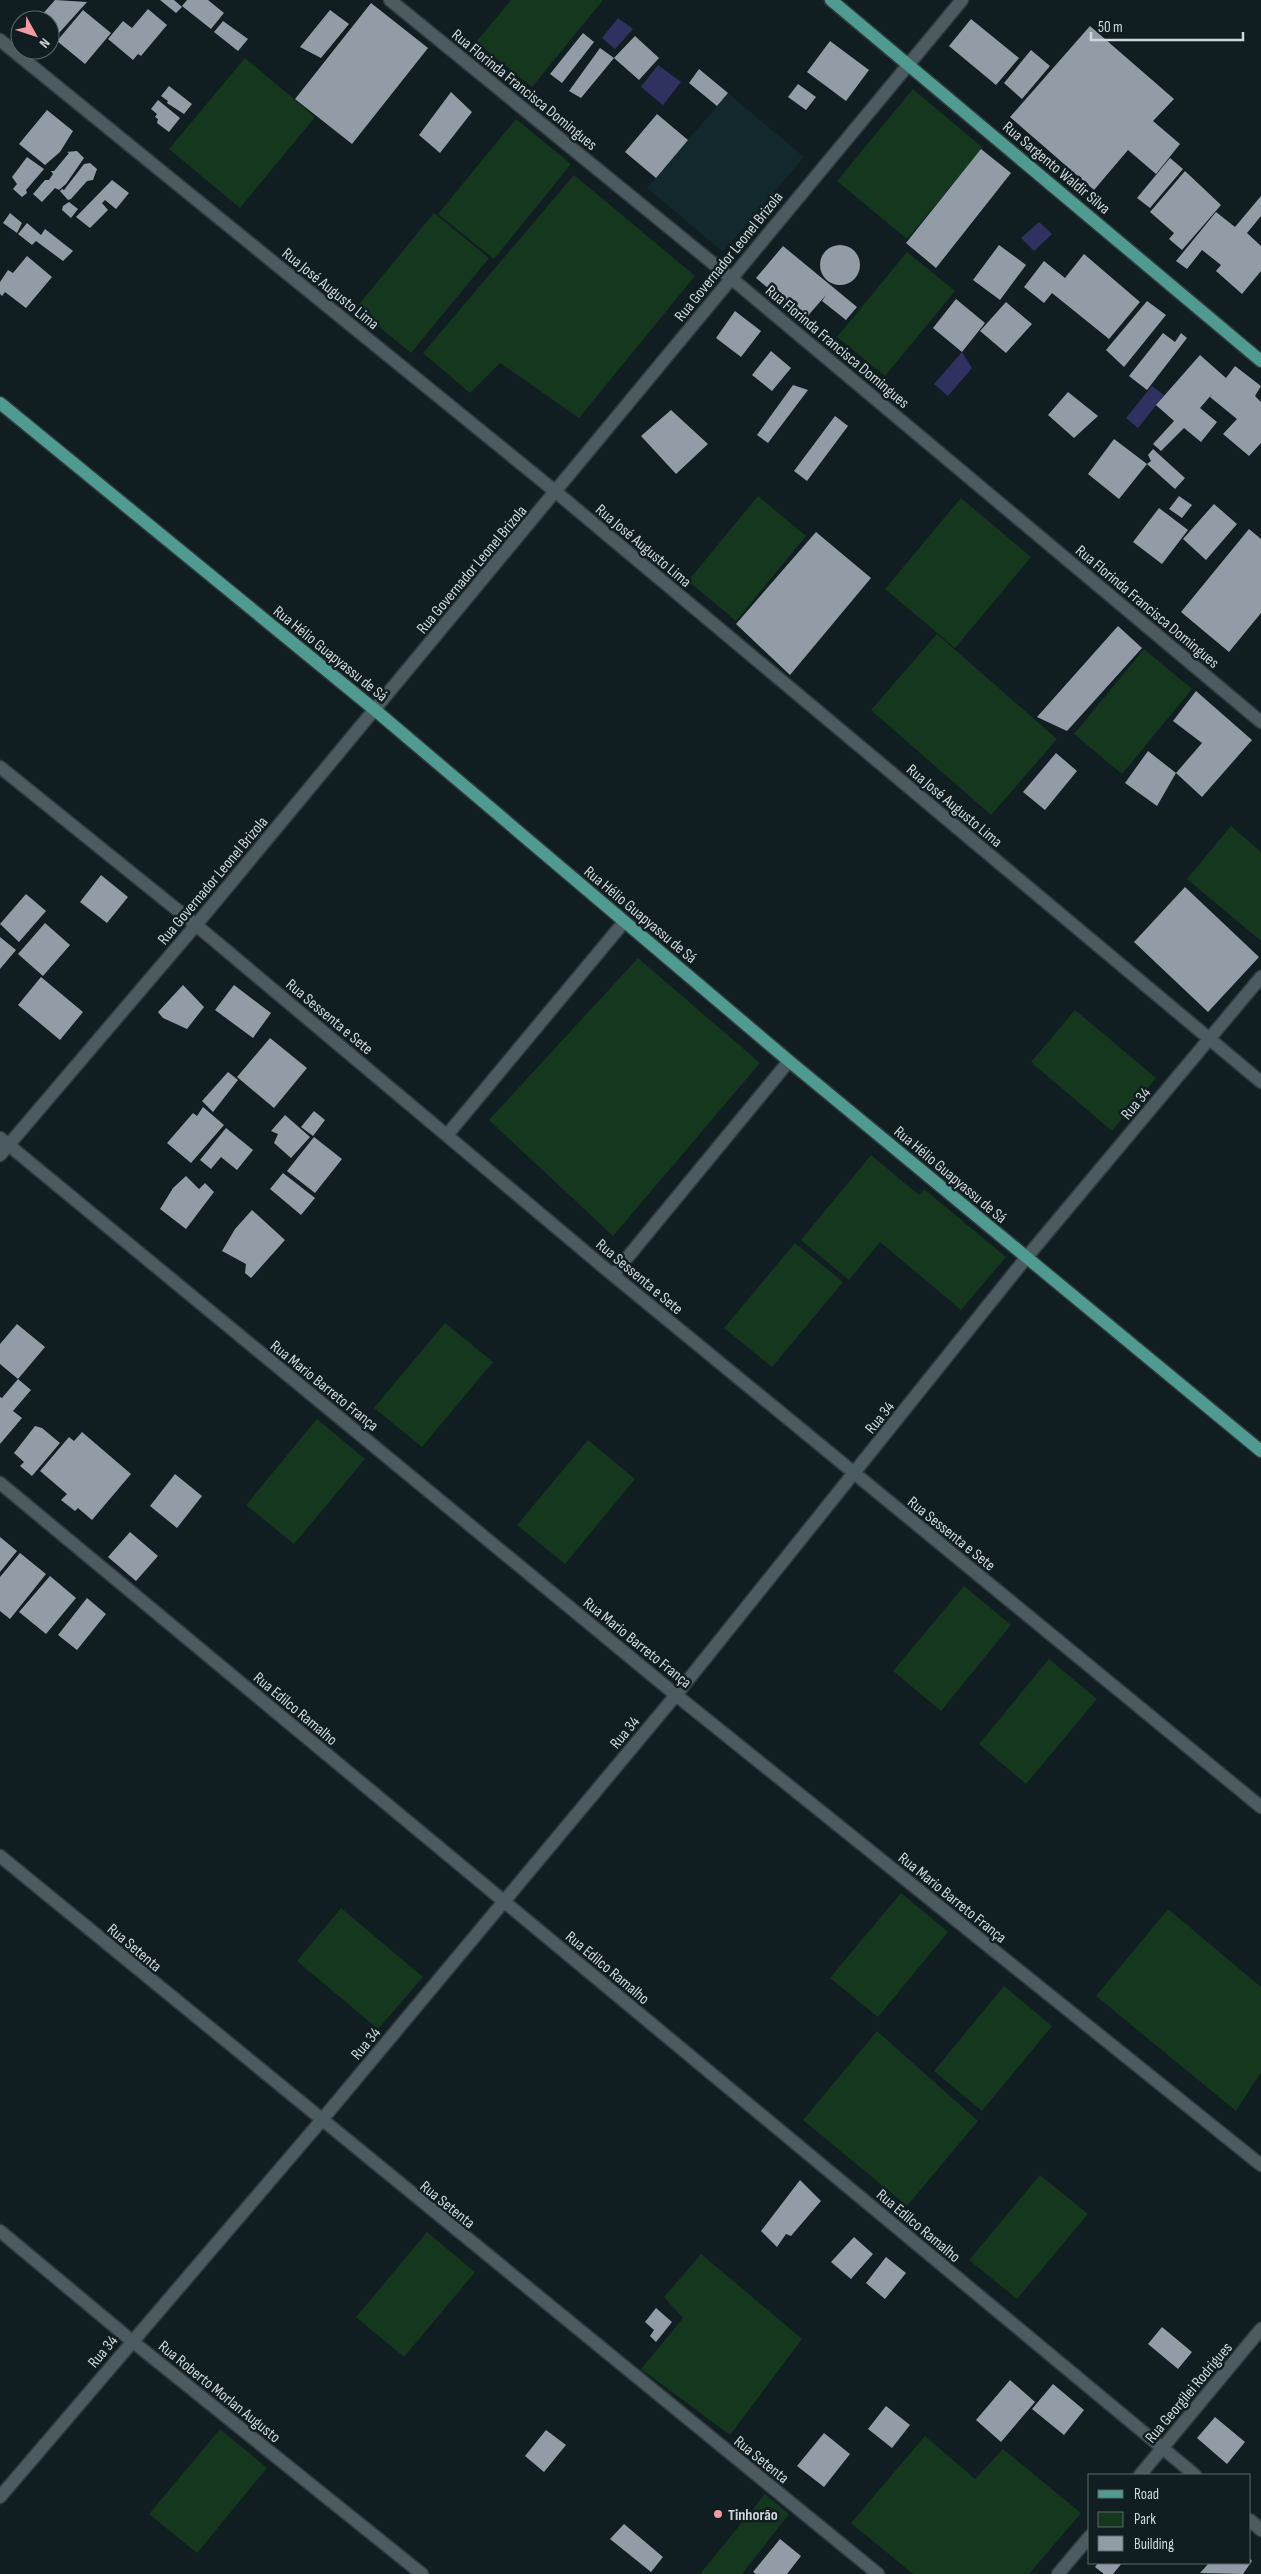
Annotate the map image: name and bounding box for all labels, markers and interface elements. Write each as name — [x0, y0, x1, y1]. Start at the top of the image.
north arrow — [10, 10, 60, 60]
scale bar — [1091, 10, 1244, 42]
text: 50 m — [1098, 18, 1123, 37]
street label: Rua Florinda Francisca Domingues — [448, 26, 601, 155]
text: N — [36, 35, 53, 51]
street label: Rua Sargento Waldir Silva — [998, 118, 1114, 219]
street label: Rua Governador Leonel Brizola — [671, 188, 787, 326]
street label: Rua José Augusto Lima — [278, 244, 382, 334]
street label: Rua Florinda Francisca Domingues — [761, 282, 913, 413]
street label: Rua José Augusto Lima — [591, 501, 695, 592]
street label: Rua Governador Leonel Brizola — [413, 502, 531, 638]
street label: Rua Florinda Francisca Domingues — [1071, 542, 1223, 673]
street label: Rua Hélio Guapyassu de Sá — [269, 602, 391, 706]
street label: Rua José Augusto Lima — [902, 761, 1006, 852]
street label: Rua Governador Leonel Brizola — [154, 813, 272, 949]
street label: Rua Hélio Guapyassu de Sá — [580, 862, 700, 968]
street label: Rua Sessenta e Sete — [282, 975, 376, 1059]
street label: Rua 34 — [1117, 1084, 1155, 1124]
street label: Rua Hélio Guapyassu de Sá — [890, 1122, 1010, 1228]
street label: Rua Sessenta e Sete — [592, 1235, 686, 1319]
street label: Rua Mario Barreto França — [266, 1337, 382, 1436]
street label: Rua 34 — [861, 1398, 899, 1438]
street label: Rua Sessenta e Sete — [903, 1493, 999, 1575]
street label: Rua Mario Barreto França — [579, 1594, 695, 1693]
street label: Rua Edilco Ramalho — [249, 1669, 341, 1750]
street label: Rua 34 — [606, 1713, 644, 1753]
street label: Rua Mario Barreto França — [894, 1849, 1010, 1948]
street label: Rua Setenta — [103, 1920, 165, 1976]
street label: Rua Edilco Ramalho — [561, 1928, 653, 2009]
street label: Rua 34 — [347, 2024, 385, 2064]
street label: Rua Setenta — [416, 2177, 478, 2233]
street label: Rua Edilco Ramalho — [872, 2186, 964, 2267]
street label: Rua 34 — [84, 2332, 122, 2372]
street label: Rua Roberto Morlan Augusto — [154, 2337, 284, 2447]
street label: Rua Georgilei Rodrigues — [1141, 2339, 1237, 2447]
street label: Rua Setenta — [730, 2432, 792, 2488]
legend — [1088, 2474, 1251, 2564]
text: Road — [1134, 2485, 1159, 2504]
place label: Tinhorão — [728, 2506, 778, 2525]
marker: Tinhorão — [712, 2508, 724, 2520]
text: Park — [1134, 2510, 1156, 2529]
text: Building — [1134, 2535, 1174, 2554]

